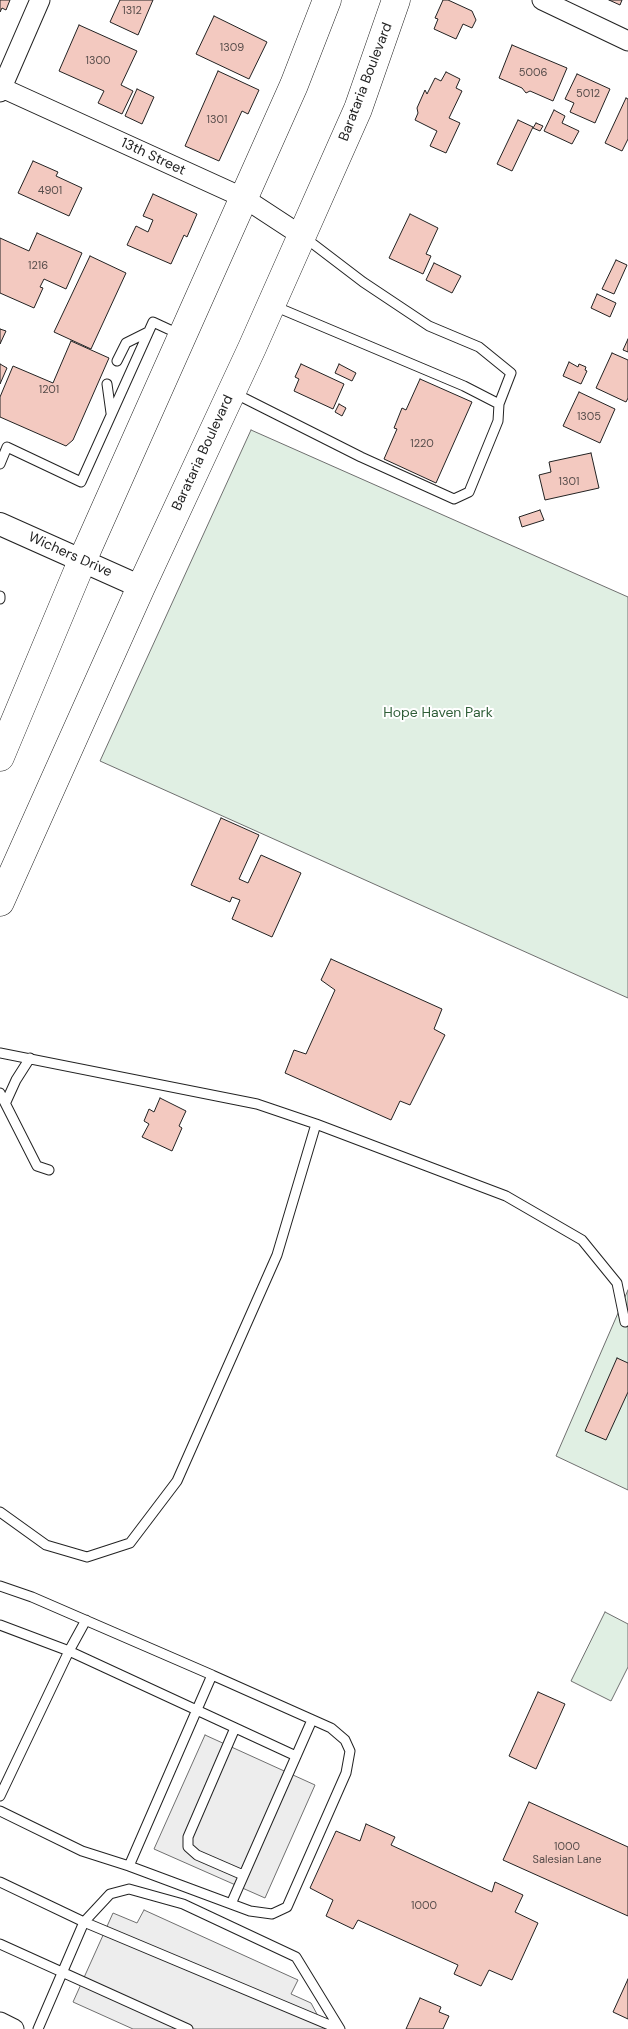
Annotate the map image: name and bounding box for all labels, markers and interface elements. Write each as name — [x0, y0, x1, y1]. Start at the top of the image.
house number: 1312 — [122, 4, 142, 18]
street label: Barataria Boulevard — [336, 20, 396, 144]
house number: 1309 — [220, 41, 244, 55]
house number: 1300 — [86, 54, 110, 68]
house number: 5006 — [519, 66, 547, 80]
house number: 5012 — [576, 87, 600, 101]
house number: 1301 — [207, 113, 227, 127]
street label: 13th Street — [118, 135, 188, 179]
house number: 4901 — [38, 184, 62, 198]
house number: 1216 — [28, 259, 48, 273]
house number: 1201 — [39, 383, 59, 397]
street label: Barataria Boulevard — [169, 393, 237, 513]
house number: 1305 — [577, 410, 601, 424]
house number: 1220 — [410, 437, 434, 451]
house number: 1301 — [559, 475, 579, 489]
street label: Wichers Drive — [25, 529, 115, 581]
park label: Hope Haven Park — [383, 705, 493, 721]
house number: 1000 Salesian Lane — [533, 1840, 601, 1866]
house number: 1000 — [411, 1899, 437, 1913]

